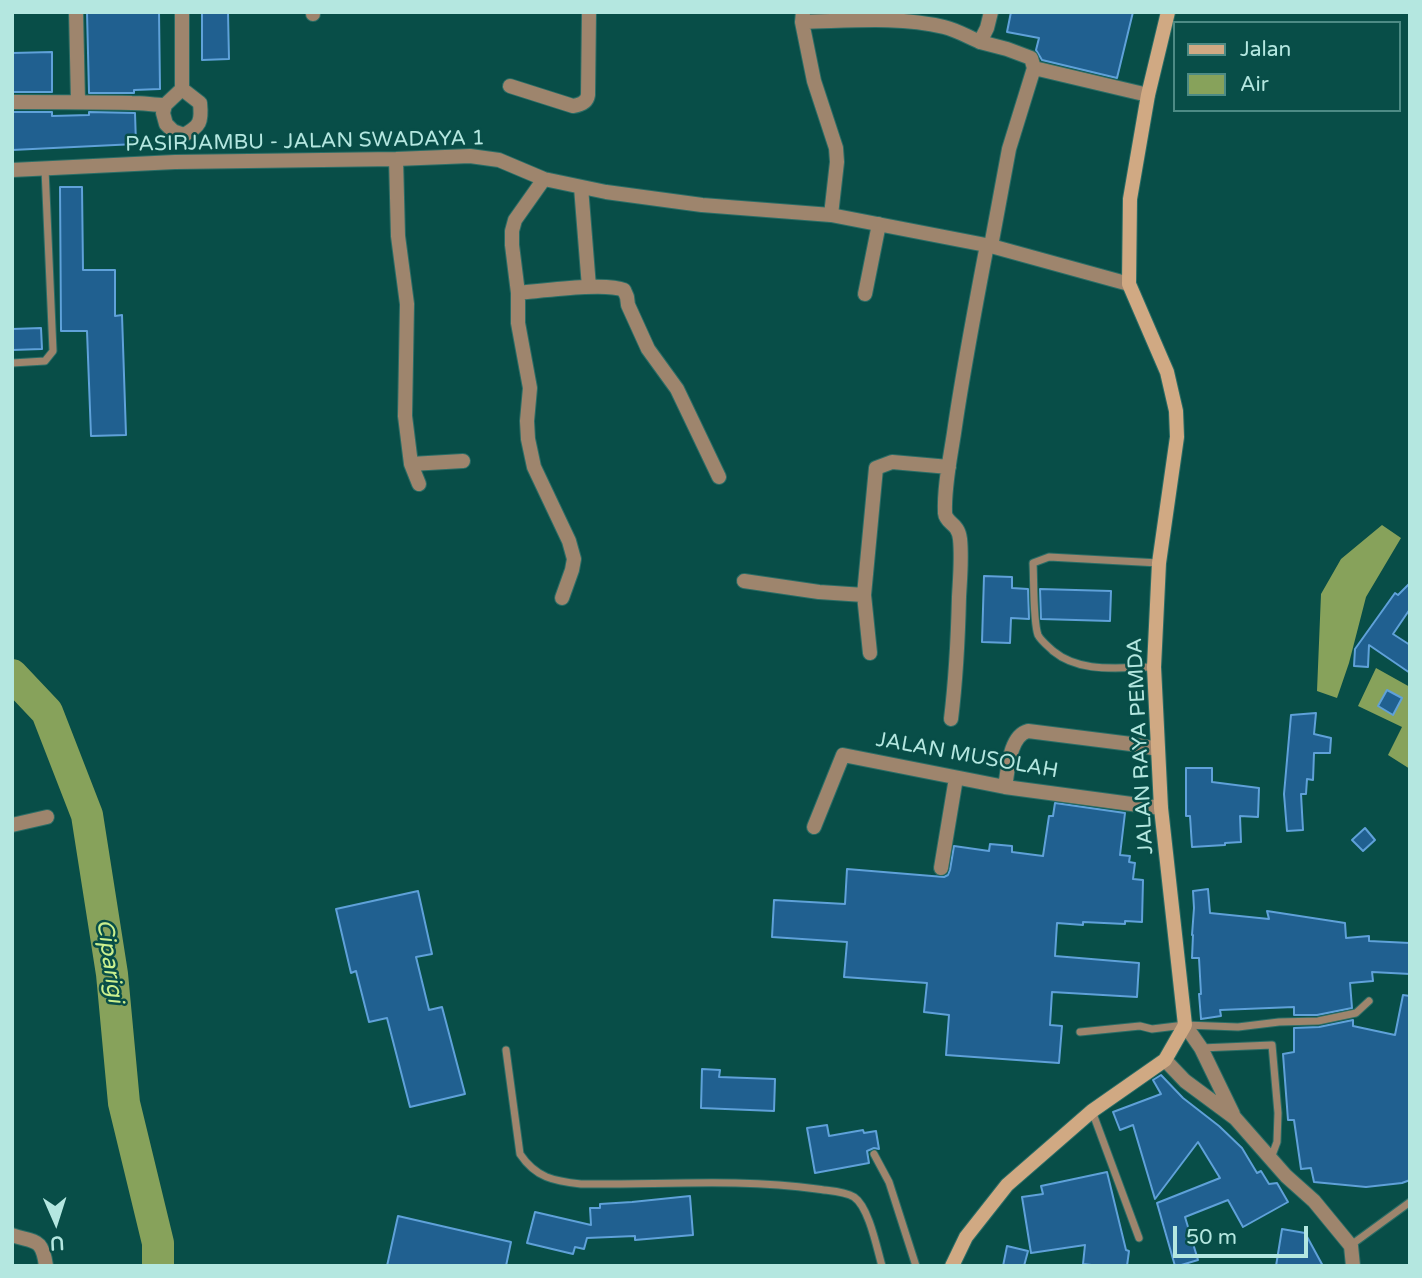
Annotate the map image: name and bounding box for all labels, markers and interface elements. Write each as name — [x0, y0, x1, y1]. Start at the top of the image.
legend — [1174, 21, 1401, 112]
text: Jalan — [1240, 37, 1291, 62]
text: Air — [1240, 72, 1269, 97]
street label: PASIRJAMBU - JALAN SWADAYA 1 — [125, 126, 485, 158]
street label: JALAN RAYA PEMDA — [1123, 637, 1159, 855]
street label: JALAN MUSOLAH — [874, 728, 1060, 784]
water label: Ciparigi — [89, 918, 129, 1004]
north arrow — [21, 1187, 91, 1257]
scale bar — [1177, 1212, 1312, 1256]
text: 50 m — [1186, 1225, 1237, 1250]
text: U — [49, 1232, 65, 1254]

